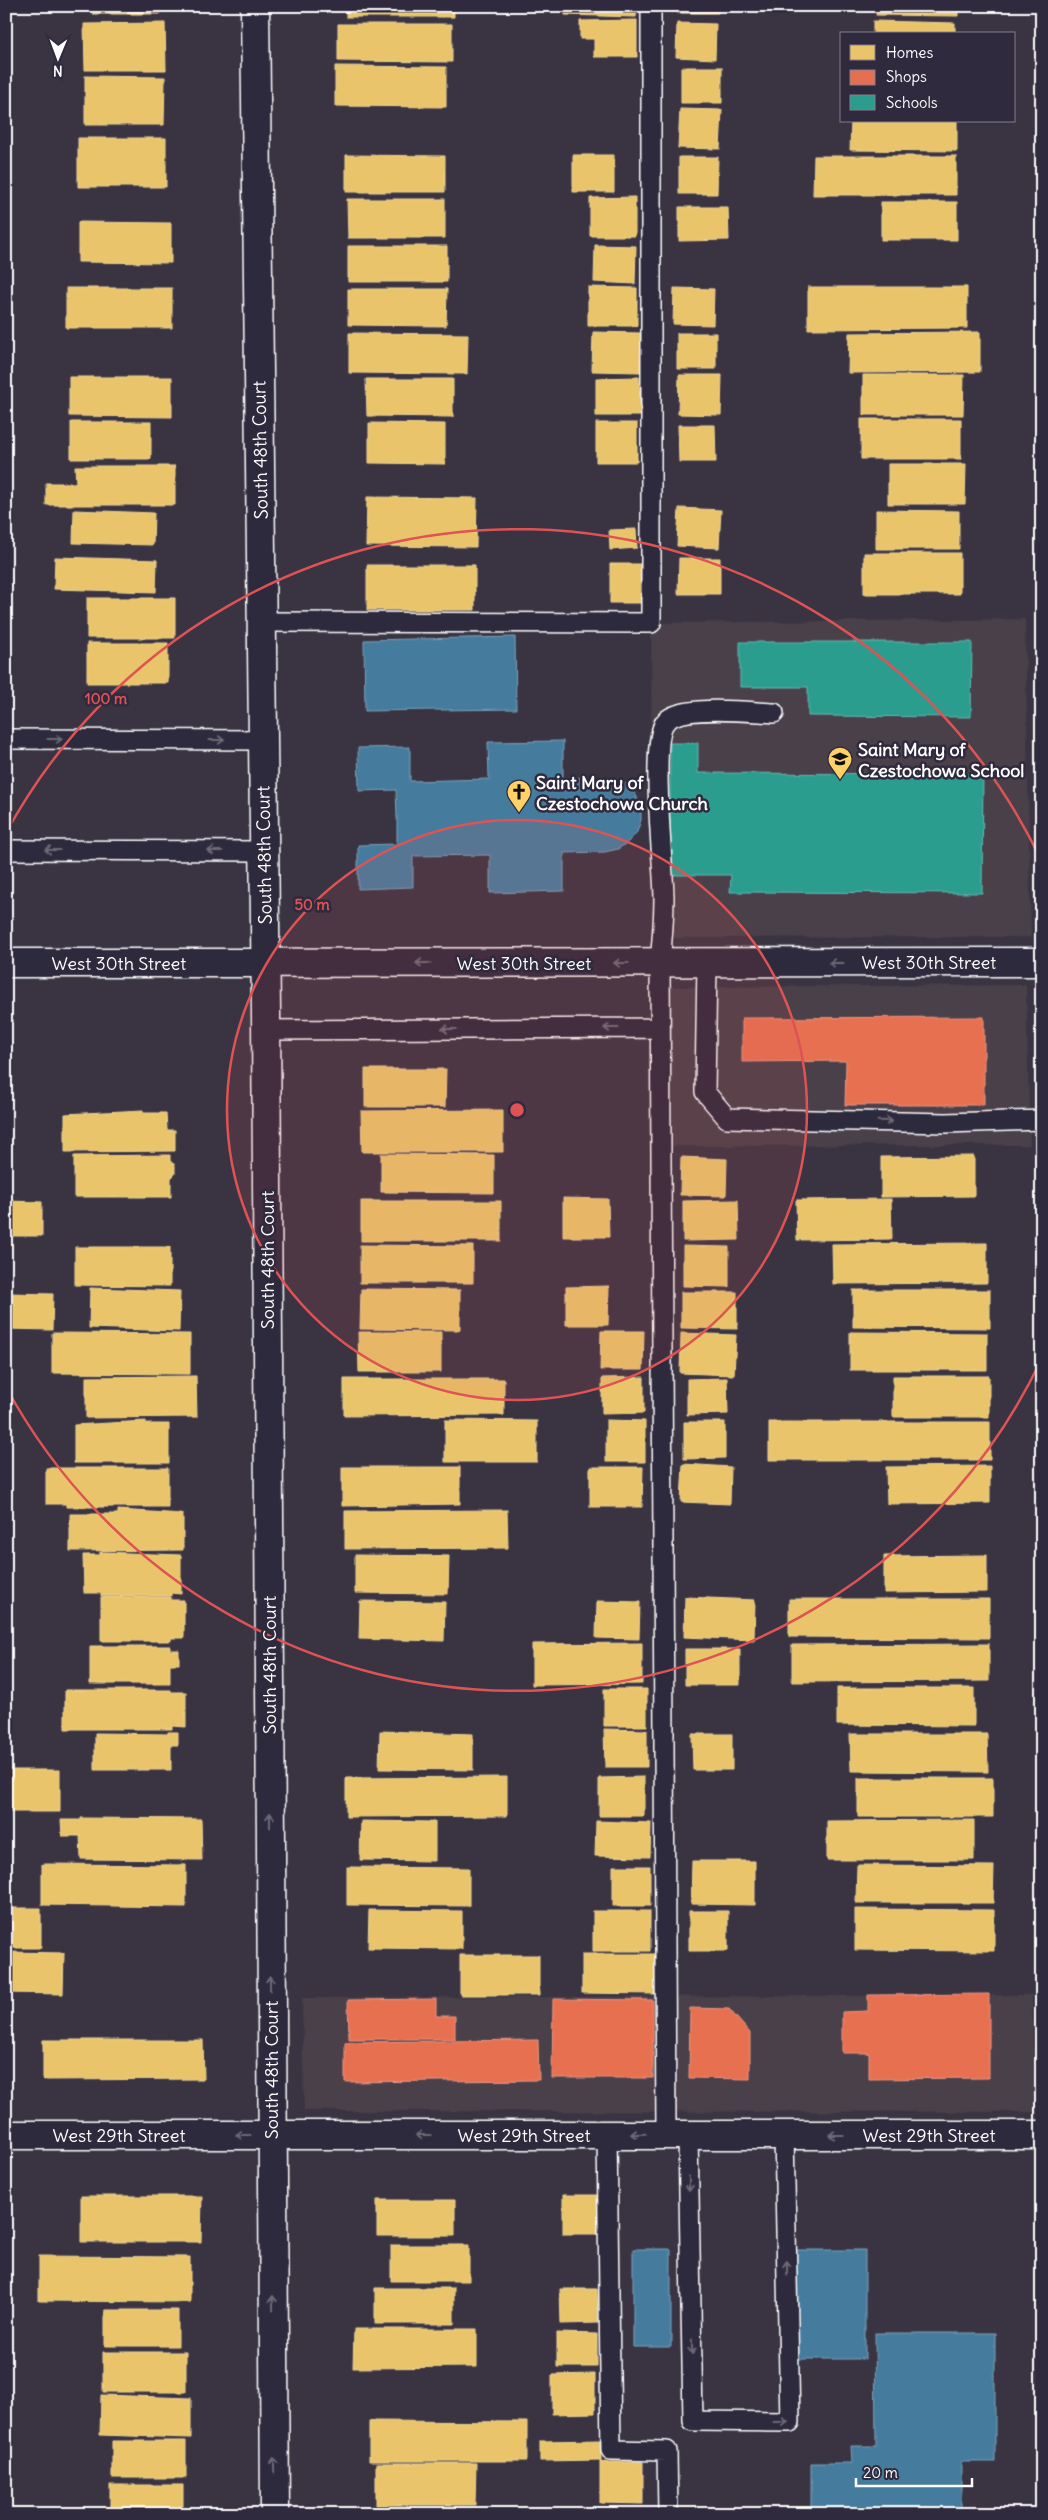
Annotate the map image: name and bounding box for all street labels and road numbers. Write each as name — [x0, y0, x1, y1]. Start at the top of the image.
street label: South 48th Court — [247, 381, 273, 519]
street label: South 48th Court — [251, 786, 277, 924]
street label: West 30th Street — [862, 951, 996, 974]
street label: West 30th Street — [52, 952, 186, 975]
street label: West 30th Street — [457, 952, 591, 975]
street label: South 48th Court — [256, 1191, 279, 1329]
street label: South 48th Court — [258, 1596, 281, 1734]
street label: South 48th Court — [260, 2001, 283, 2139]
street label: West 29th Street — [53, 2124, 185, 2147]
street label: West 29th Street — [458, 2124, 590, 2147]
street label: West 29th Street — [863, 2124, 995, 2147]

